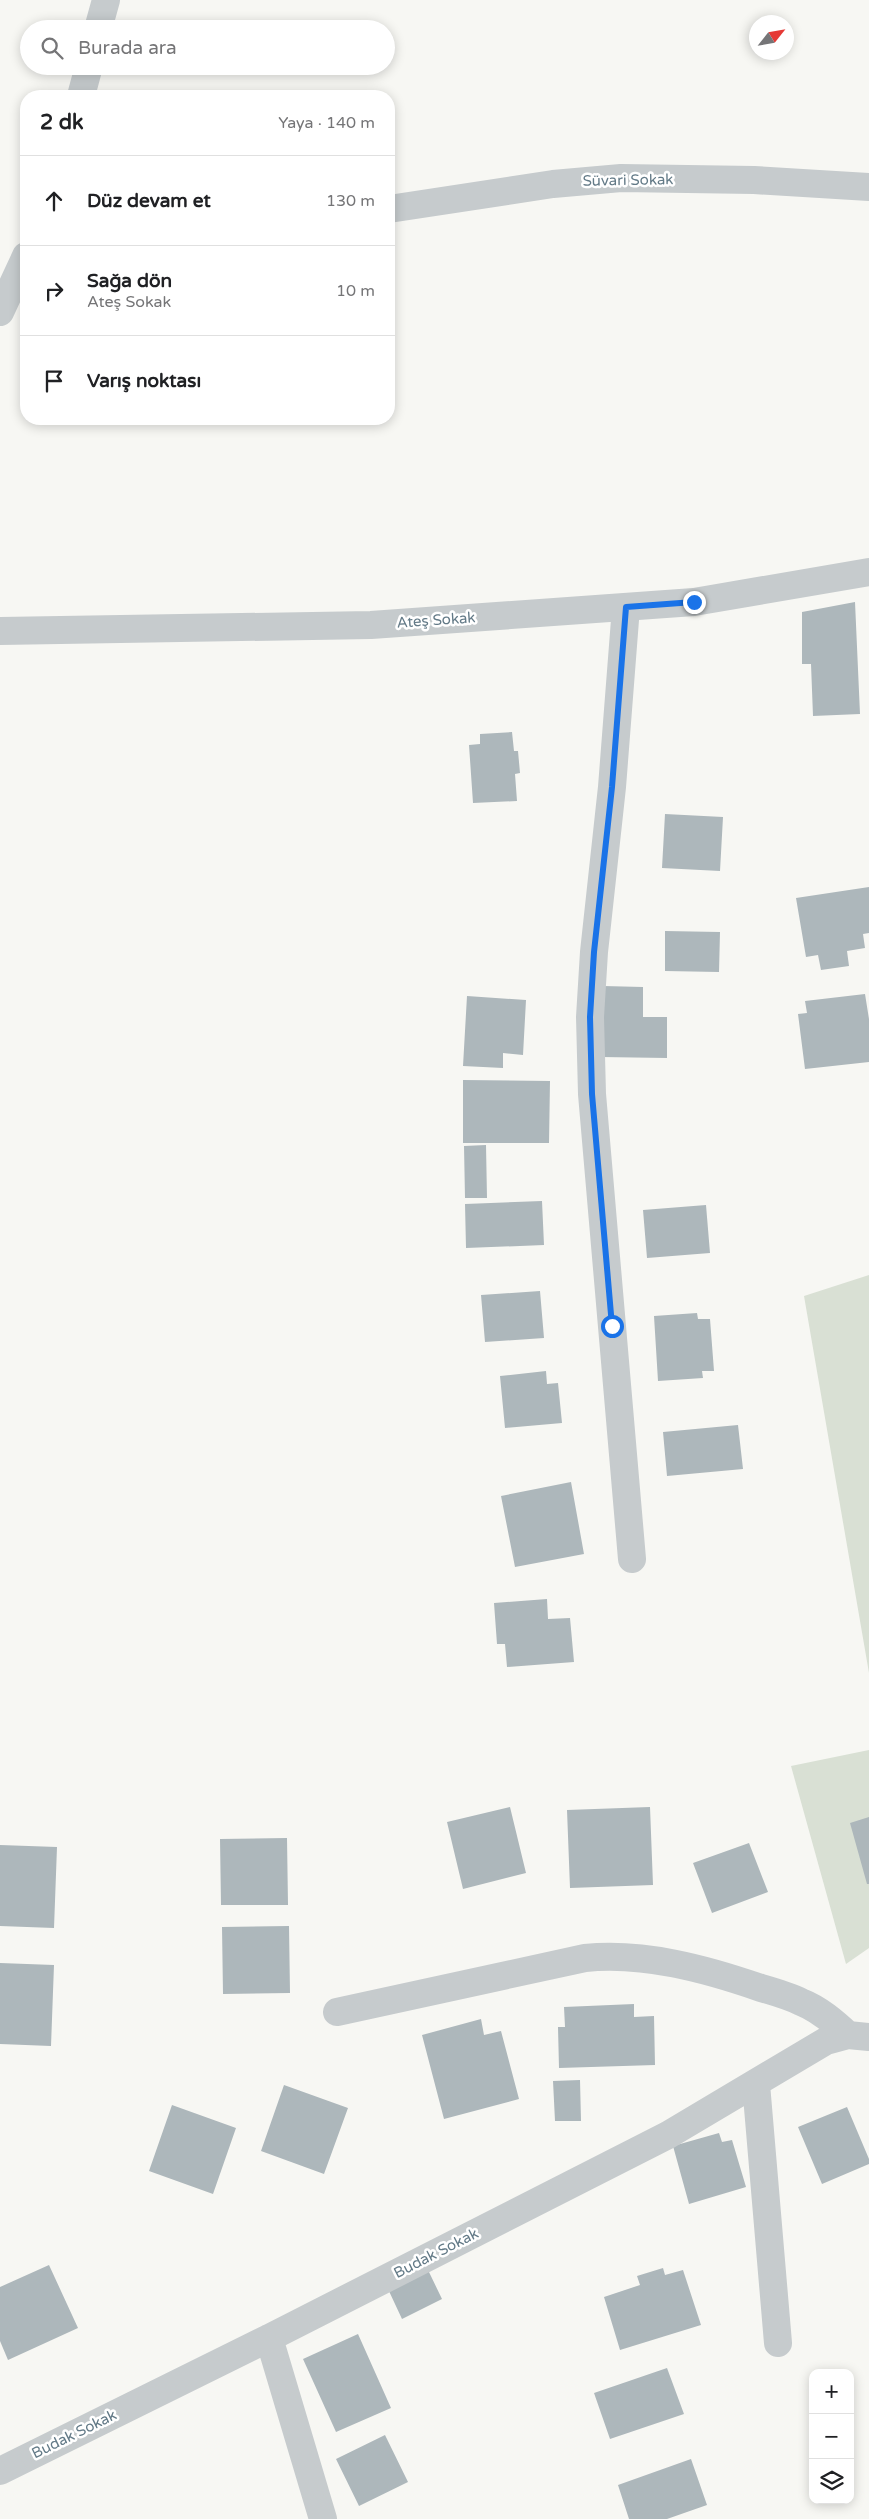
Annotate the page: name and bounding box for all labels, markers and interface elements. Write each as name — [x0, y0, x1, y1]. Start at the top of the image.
north arrow — [749, 15, 794, 60]
search box — [20, 20, 395, 75]
icon: search — [38, 34, 66, 62]
text: Burada ara — [78, 37, 177, 59]
text: 2 dk — [40, 110, 83, 135]
text: Yaya · 140 m — [278, 113, 375, 133]
street label: Süvari Sokak — [582, 170, 674, 190]
icon: ahead — [40, 187, 68, 215]
text: Düz devam et — [87, 190, 211, 212]
text: 130 m — [326, 191, 375, 211]
text: Sağa dön — [87, 270, 172, 292]
icon: right — [40, 277, 68, 305]
text: 10 m — [336, 281, 375, 301]
text: Ateş Sokak — [87, 292, 171, 312]
icon: arrive — [40, 367, 68, 395]
text: Varış noktası — [87, 370, 201, 392]
route end — [683, 591, 706, 614]
street label: Ateş Sokak — [396, 608, 476, 632]
route start — [601, 1315, 624, 1338]
street label: Budak Sokak — [391, 2224, 481, 2282]
map controls — [809, 2369, 854, 2504]
button: + — [809, 2369, 854, 2414]
street label: Budak Sokak — [29, 2406, 119, 2462]
button: − — [809, 2414, 854, 2459]
button: layers — [809, 2459, 854, 2504]

